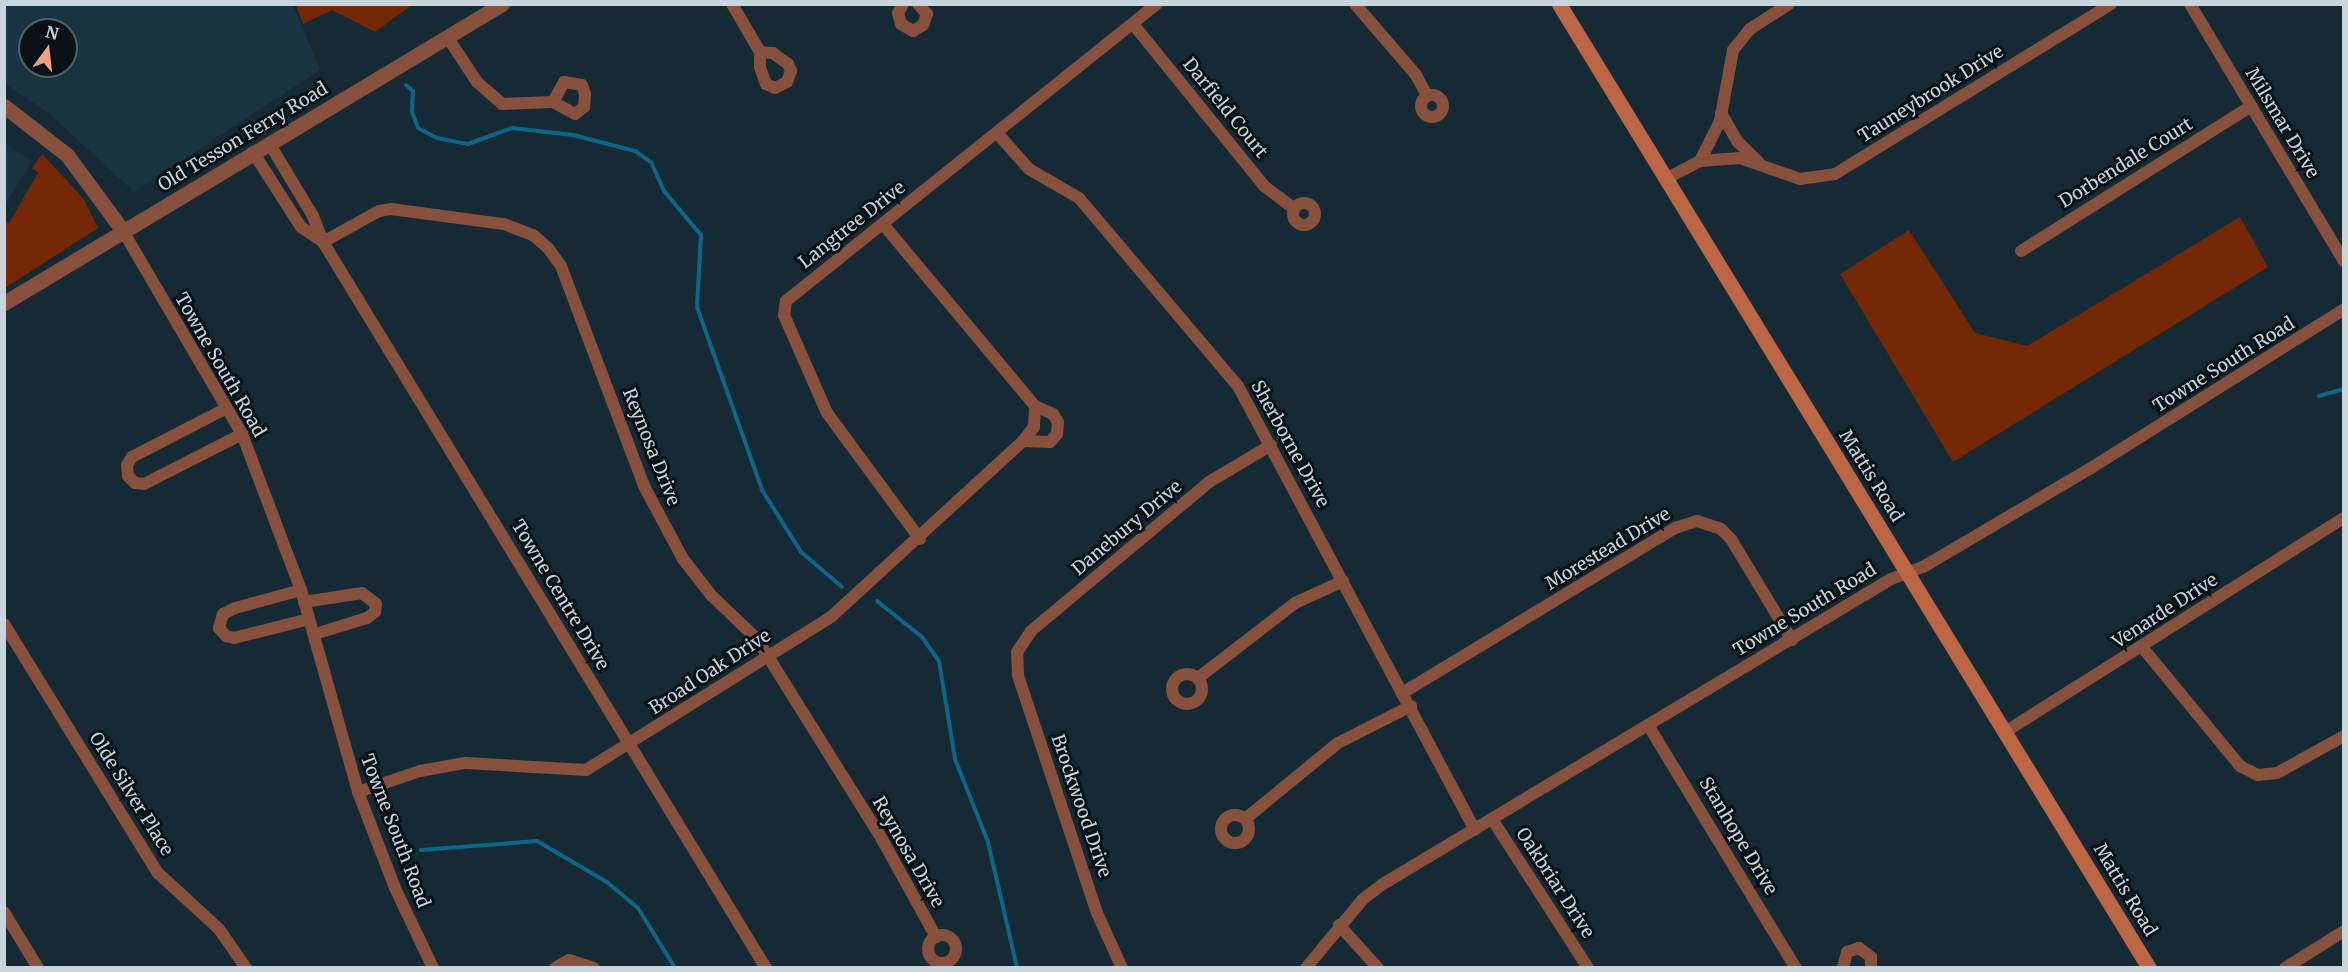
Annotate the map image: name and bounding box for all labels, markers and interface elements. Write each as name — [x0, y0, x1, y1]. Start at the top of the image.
north arrow — [18, 18, 78, 78]
text: N — [43, 21, 61, 44]
street label: Tauneybrook Drive — [1855, 41, 2007, 147]
street label: Darfield Court — [1178, 54, 1272, 162]
street label: Milsmar Drive — [2241, 64, 2323, 182]
street label: Old Tesson Ferry Road — [154, 78, 332, 196]
street label: Dorbendale Court — [2055, 113, 2197, 213]
street label: Langtree Drive — [795, 177, 909, 273]
street label: Towne South Road — [170, 289, 270, 441]
street label: Towne South Road — [2149, 313, 2299, 417]
street label: Sherborne Drive — [1246, 377, 1334, 511]
street label: Reynosa Drive — [618, 385, 684, 509]
street label: Mattis Road — [1834, 426, 1908, 526]
street label: Danebury Drive — [1068, 476, 1186, 580]
street label: Morestead Drive — [1542, 503, 1674, 595]
street label: Towne Centre Drive — [507, 516, 613, 674]
street label: Towne South Road — [1730, 559, 1880, 661]
street label: Venarde Drive — [2108, 569, 2222, 653]
street label: Broad Oak Drive — [645, 625, 775, 719]
street label: Olde Silver Place — [84, 728, 178, 860]
street label: Brockwood Drive — [1046, 732, 1116, 880]
street label: Towne South Road — [356, 751, 434, 911]
street label: Stanhope Drive — [1694, 773, 1782, 899]
street label: Reynosa Drive — [868, 793, 948, 911]
street label: Oakbriar Drive — [1511, 824, 1599, 942]
street label: Mattis Road — [2089, 840, 2161, 940]

